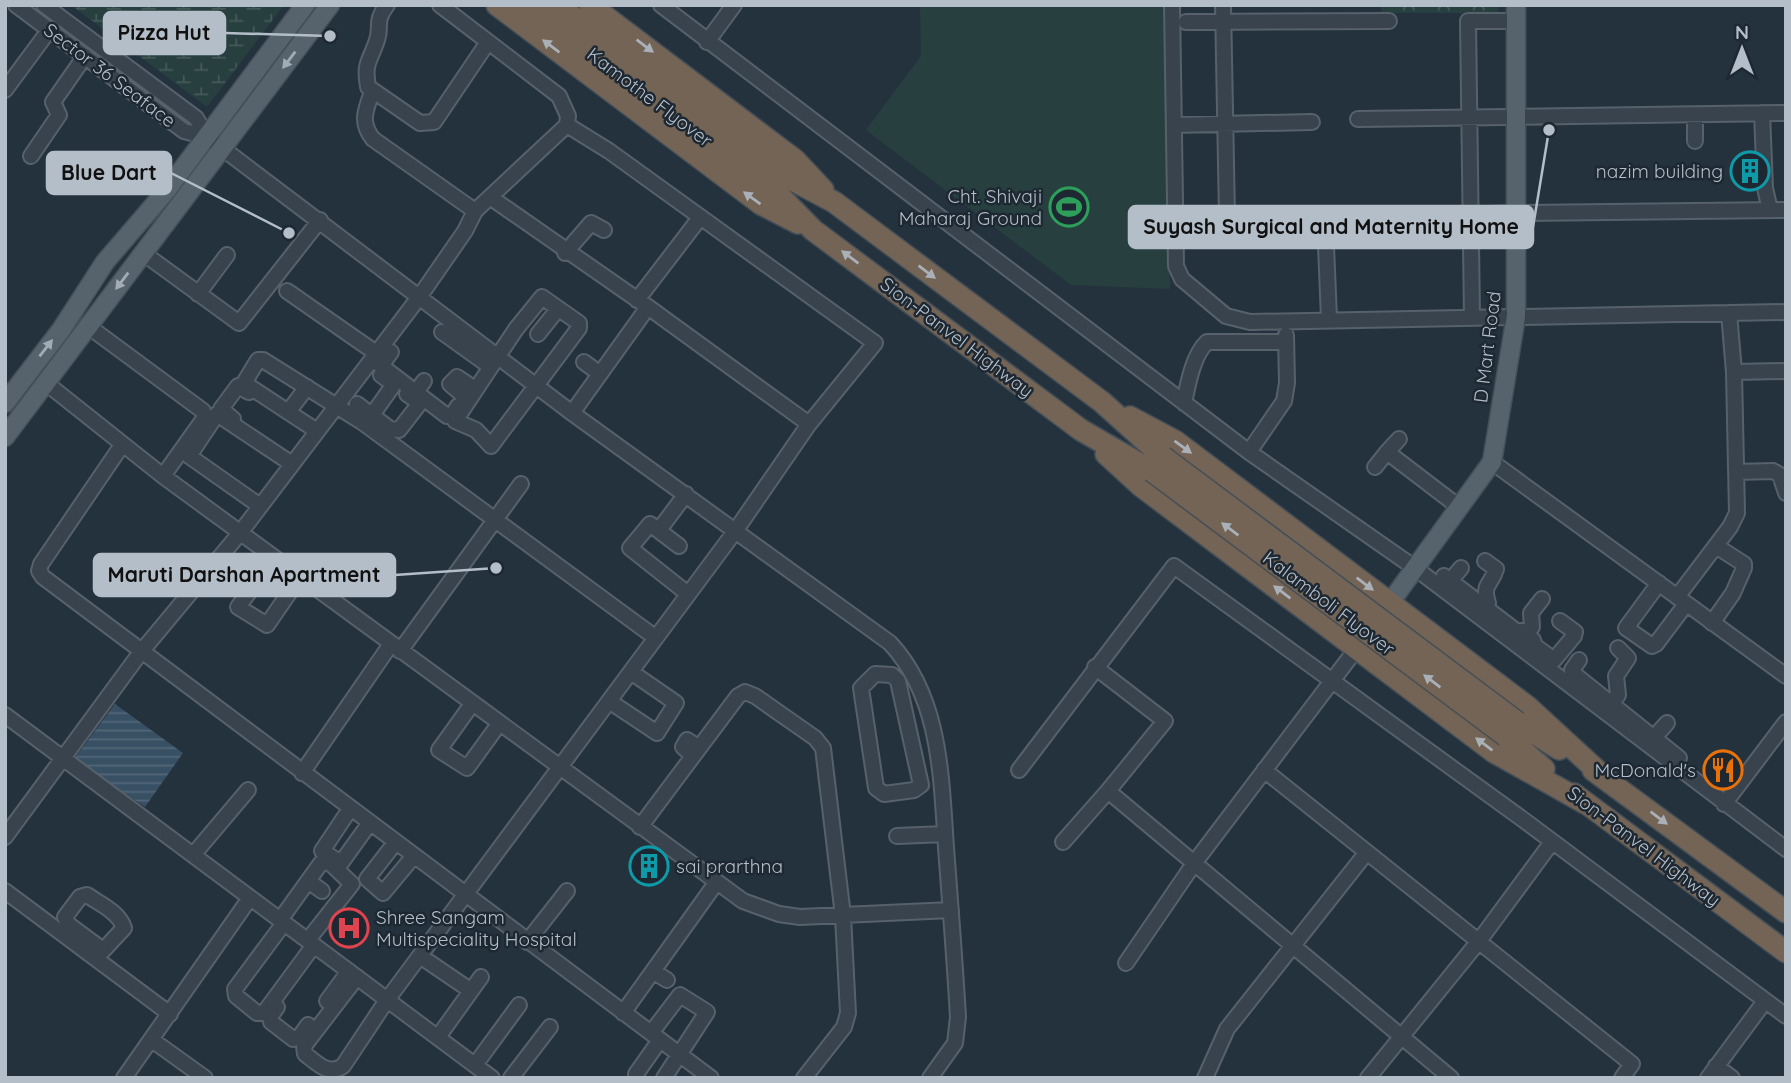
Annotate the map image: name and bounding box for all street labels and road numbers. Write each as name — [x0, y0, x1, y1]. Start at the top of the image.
street label: Sector 36 Seaface — [39, 18, 181, 132]
street label: Kamothe Flyover — [582, 42, 718, 152]
street label: Sion-Panvel Highway — [876, 272, 1038, 402]
street label: D Mart Road — [1468, 290, 1506, 404]
street label: Kalamboli Flyover — [1258, 546, 1400, 661]
street label: Sion-Panvel Highway — [1563, 781, 1725, 911]

